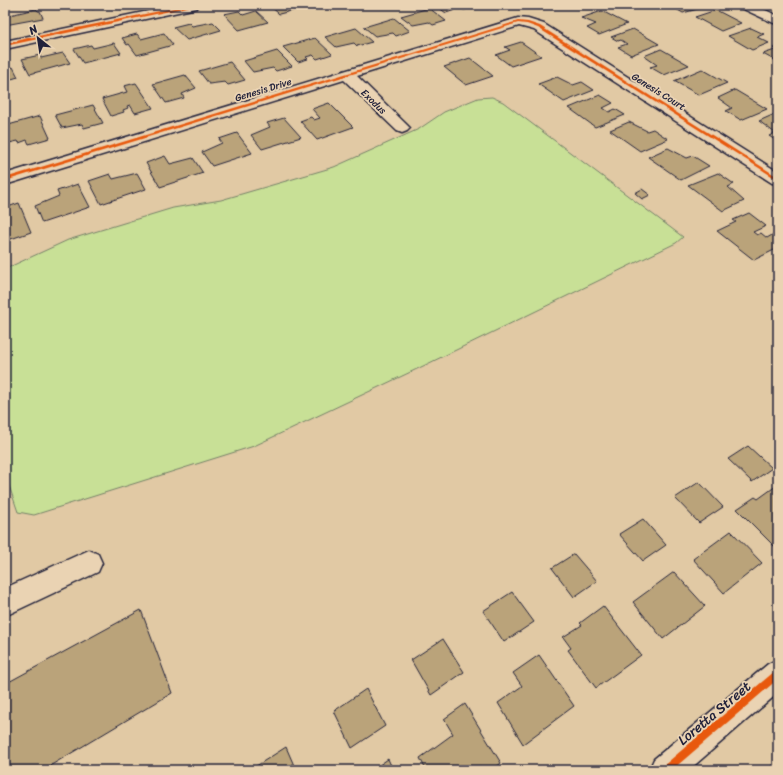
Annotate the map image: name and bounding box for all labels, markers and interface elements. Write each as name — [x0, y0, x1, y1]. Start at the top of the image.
north arrow — [18, 18, 58, 58]
text: N — [24, 19, 42, 40]
street label: Genesis Court — [628, 68, 690, 116]
street label: Genesis Drive — [233, 73, 294, 107]
street label: Exodus — [356, 85, 391, 119]
street label: Loretta Street — [672, 675, 757, 752]

